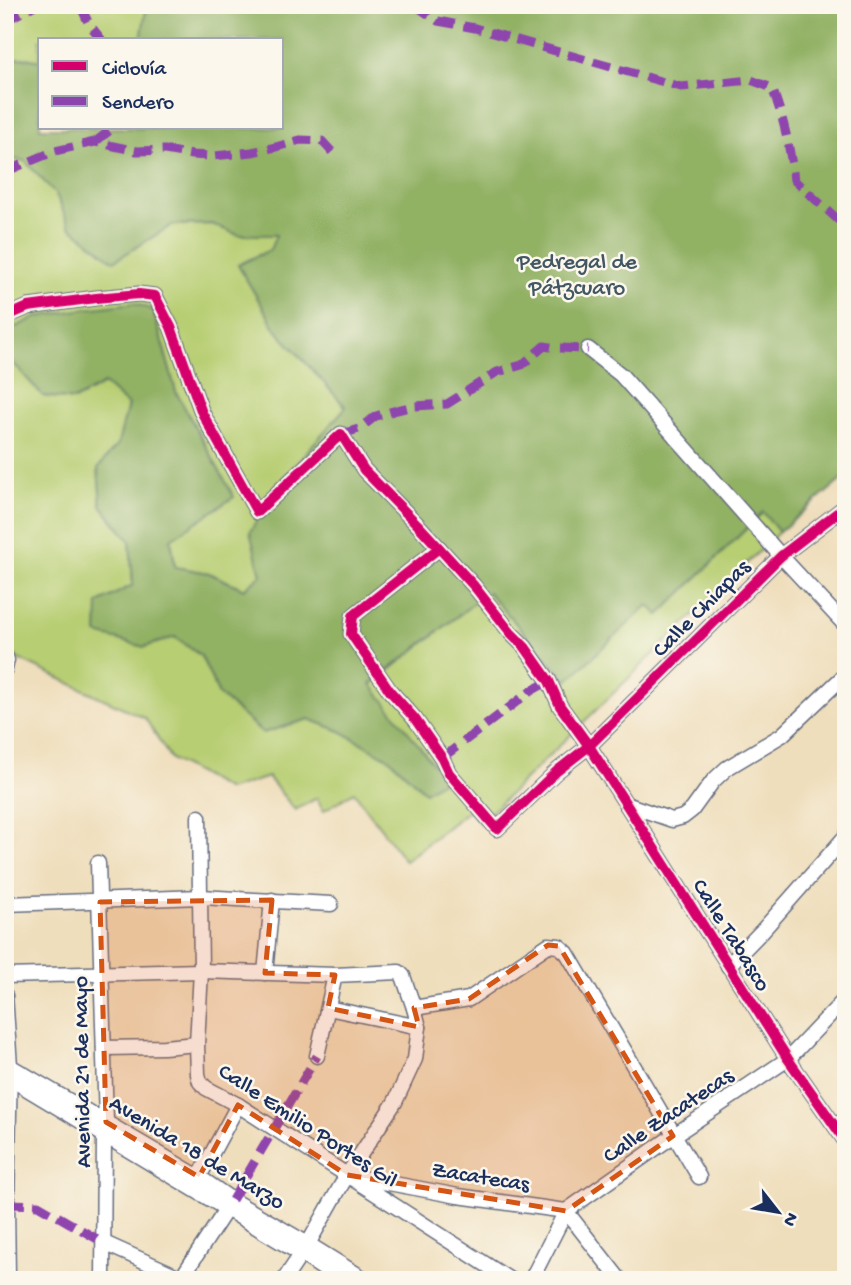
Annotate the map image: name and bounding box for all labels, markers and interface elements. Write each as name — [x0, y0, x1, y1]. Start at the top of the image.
legend — [38, 38, 284, 130]
text: Ciclovía — [102, 58, 167, 83]
text: Sendero — [102, 92, 174, 117]
park label: Pedregal de Pátzcuaro — [516, 250, 638, 303]
street label: Calle Chiapas — [648, 554, 758, 664]
street label: Calle Tabasco — [685, 875, 775, 997]
street label: Avenida 21 de Mayo — [68, 976, 99, 1168]
street label: Calle Emilio Portes Gil — [212, 1059, 402, 1195]
street label: Calle Zacatecas — [599, 1063, 740, 1170]
street label: Avenida 18 de Marzo — [103, 1091, 289, 1217]
street label: Zacatecas — [430, 1157, 532, 1200]
north arrow — [742, 1176, 812, 1246]
text: N — [777, 1208, 803, 1230]

